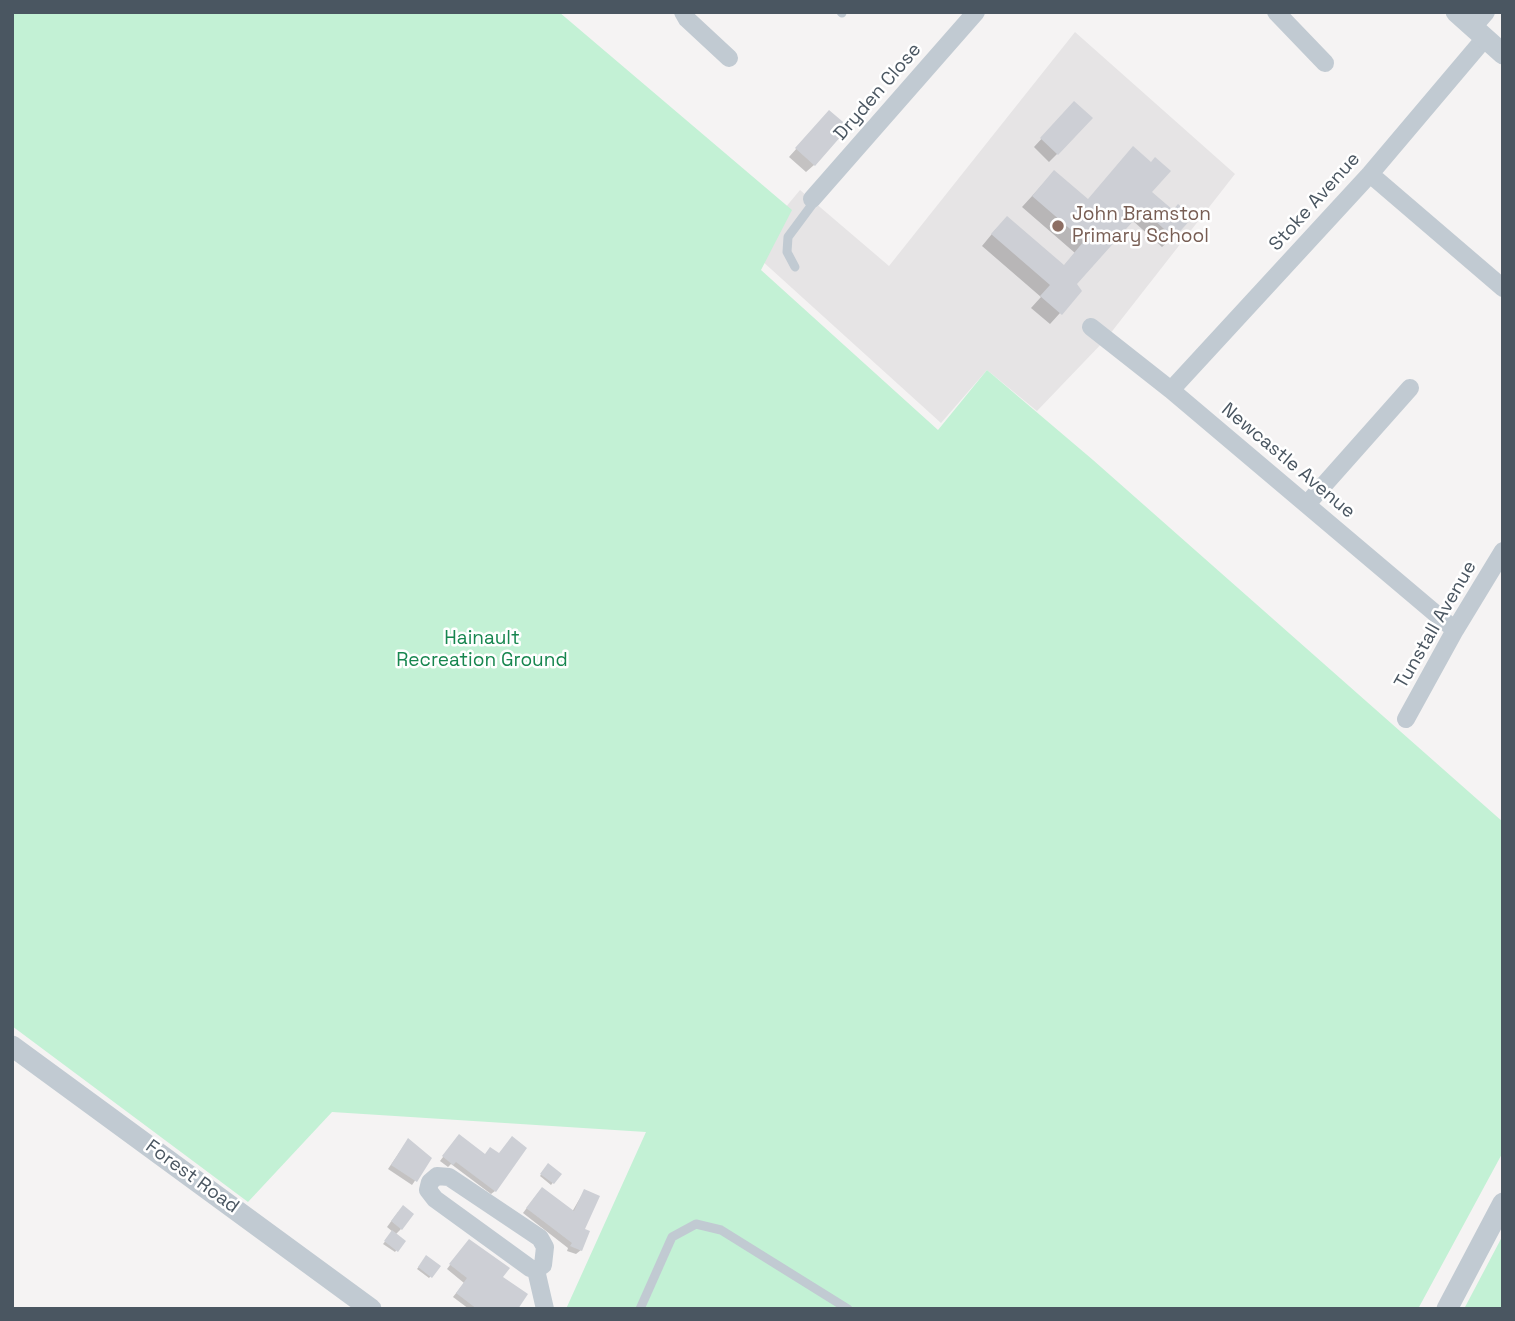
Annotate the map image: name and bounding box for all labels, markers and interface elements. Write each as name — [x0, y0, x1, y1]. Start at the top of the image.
street label: Dryden Close — [830, 39, 926, 145]
street label: Stoke Avenue — [1265, 148, 1365, 256]
place label: John Bramston Primary School — [1072, 204, 1211, 248]
marker: John Bramston Primary School — [1050, 218, 1066, 234]
street label: Newcastle Avenue — [1217, 398, 1359, 524]
street label: Tunstall Avenue — [1390, 557, 1482, 693]
park label: Hainault Recreation Ground — [396, 628, 568, 672]
street label: Forest Road — [141, 1135, 243, 1219]

